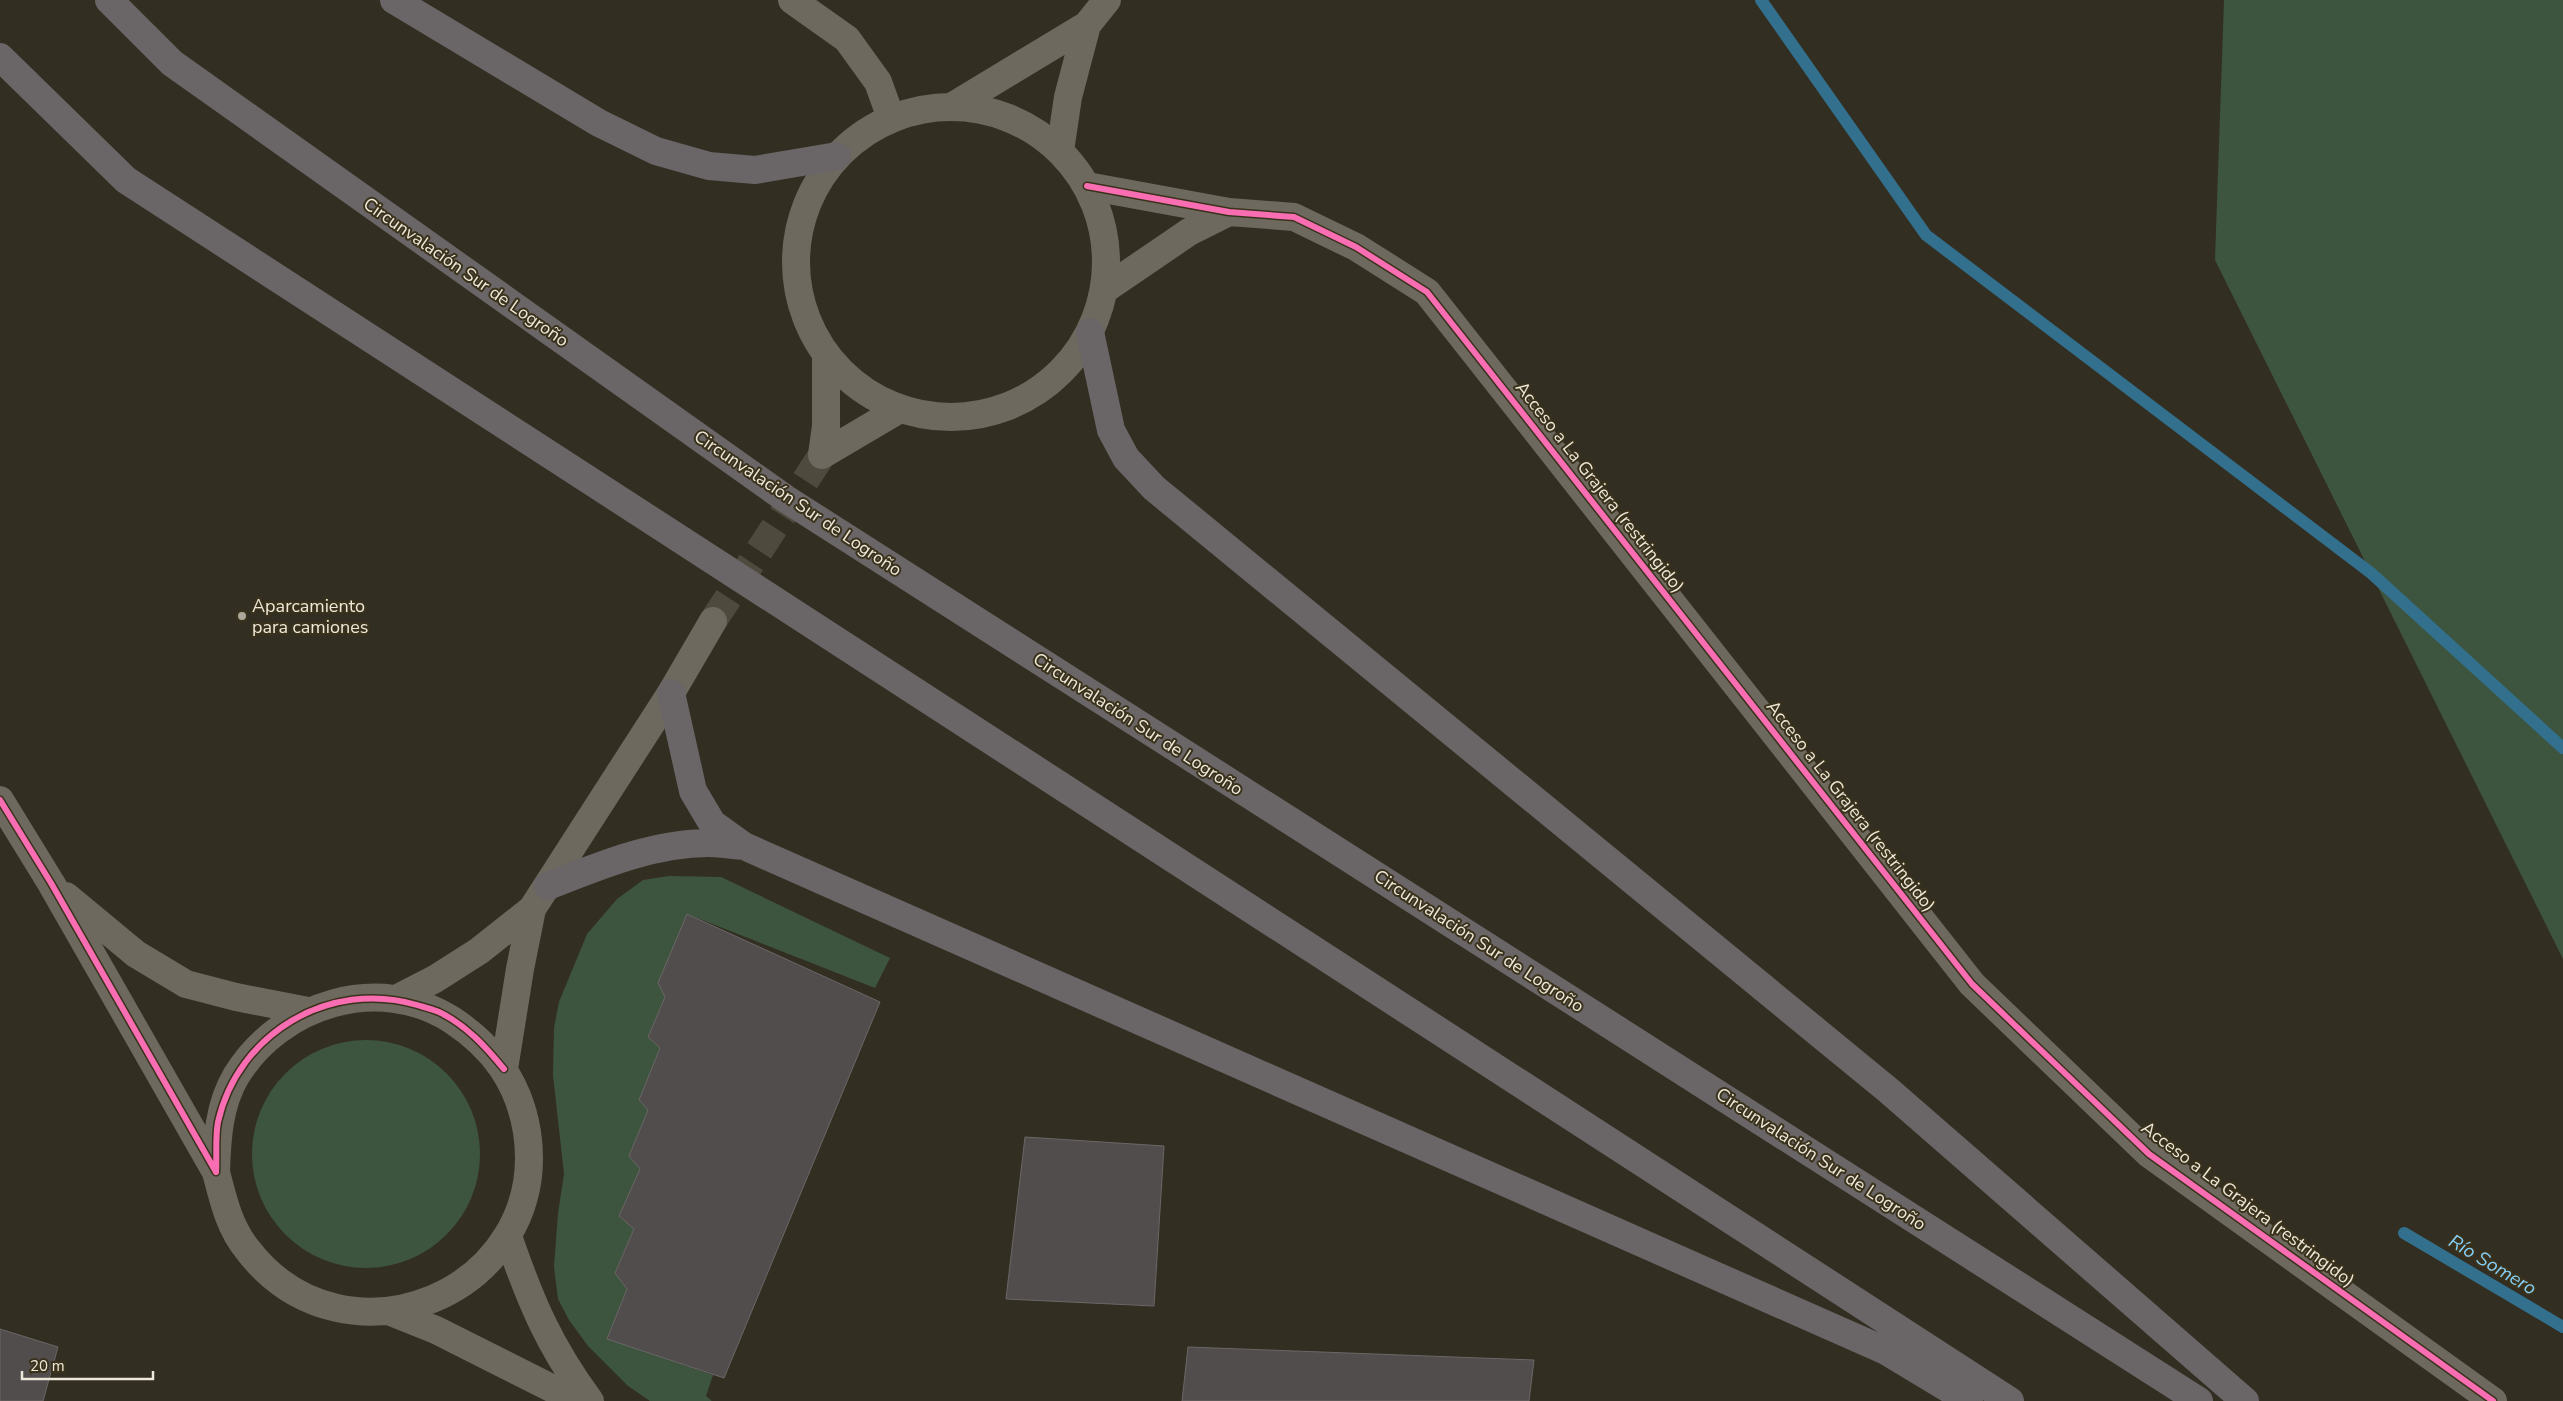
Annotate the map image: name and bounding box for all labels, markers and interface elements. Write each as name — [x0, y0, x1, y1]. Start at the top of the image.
street label: Circunvalación Sur de Logroño — [358, 192, 574, 352]
street label: Acceso a La Grajera (restringido) — [1510, 376, 1690, 598]
street label: Circunvalación Sur de Logroño — [689, 424, 907, 582]
place label: Aparcamiento para camiones — [252, 594, 368, 639]
marker: Aparcamiento para camiones — [236, 610, 248, 622]
street label: Circunvalación Sur de Logroño — [1028, 647, 1248, 801]
street label: Acceso a La Grajera (restringido) — [1761, 695, 1941, 917]
street label: Circunvalación Sur de Logroño — [1369, 864, 1589, 1018]
street label: Circunvalación Sur de Logroño — [1711, 1082, 1931, 1236]
street label: Acceso a La Grajera (restringido) — [2136, 1116, 2360, 1292]
water label: Río Somero — [2444, 1228, 2541, 1301]
scale bar — [22, 1348, 154, 1380]
text: 20 m — [30, 1356, 65, 1376]

